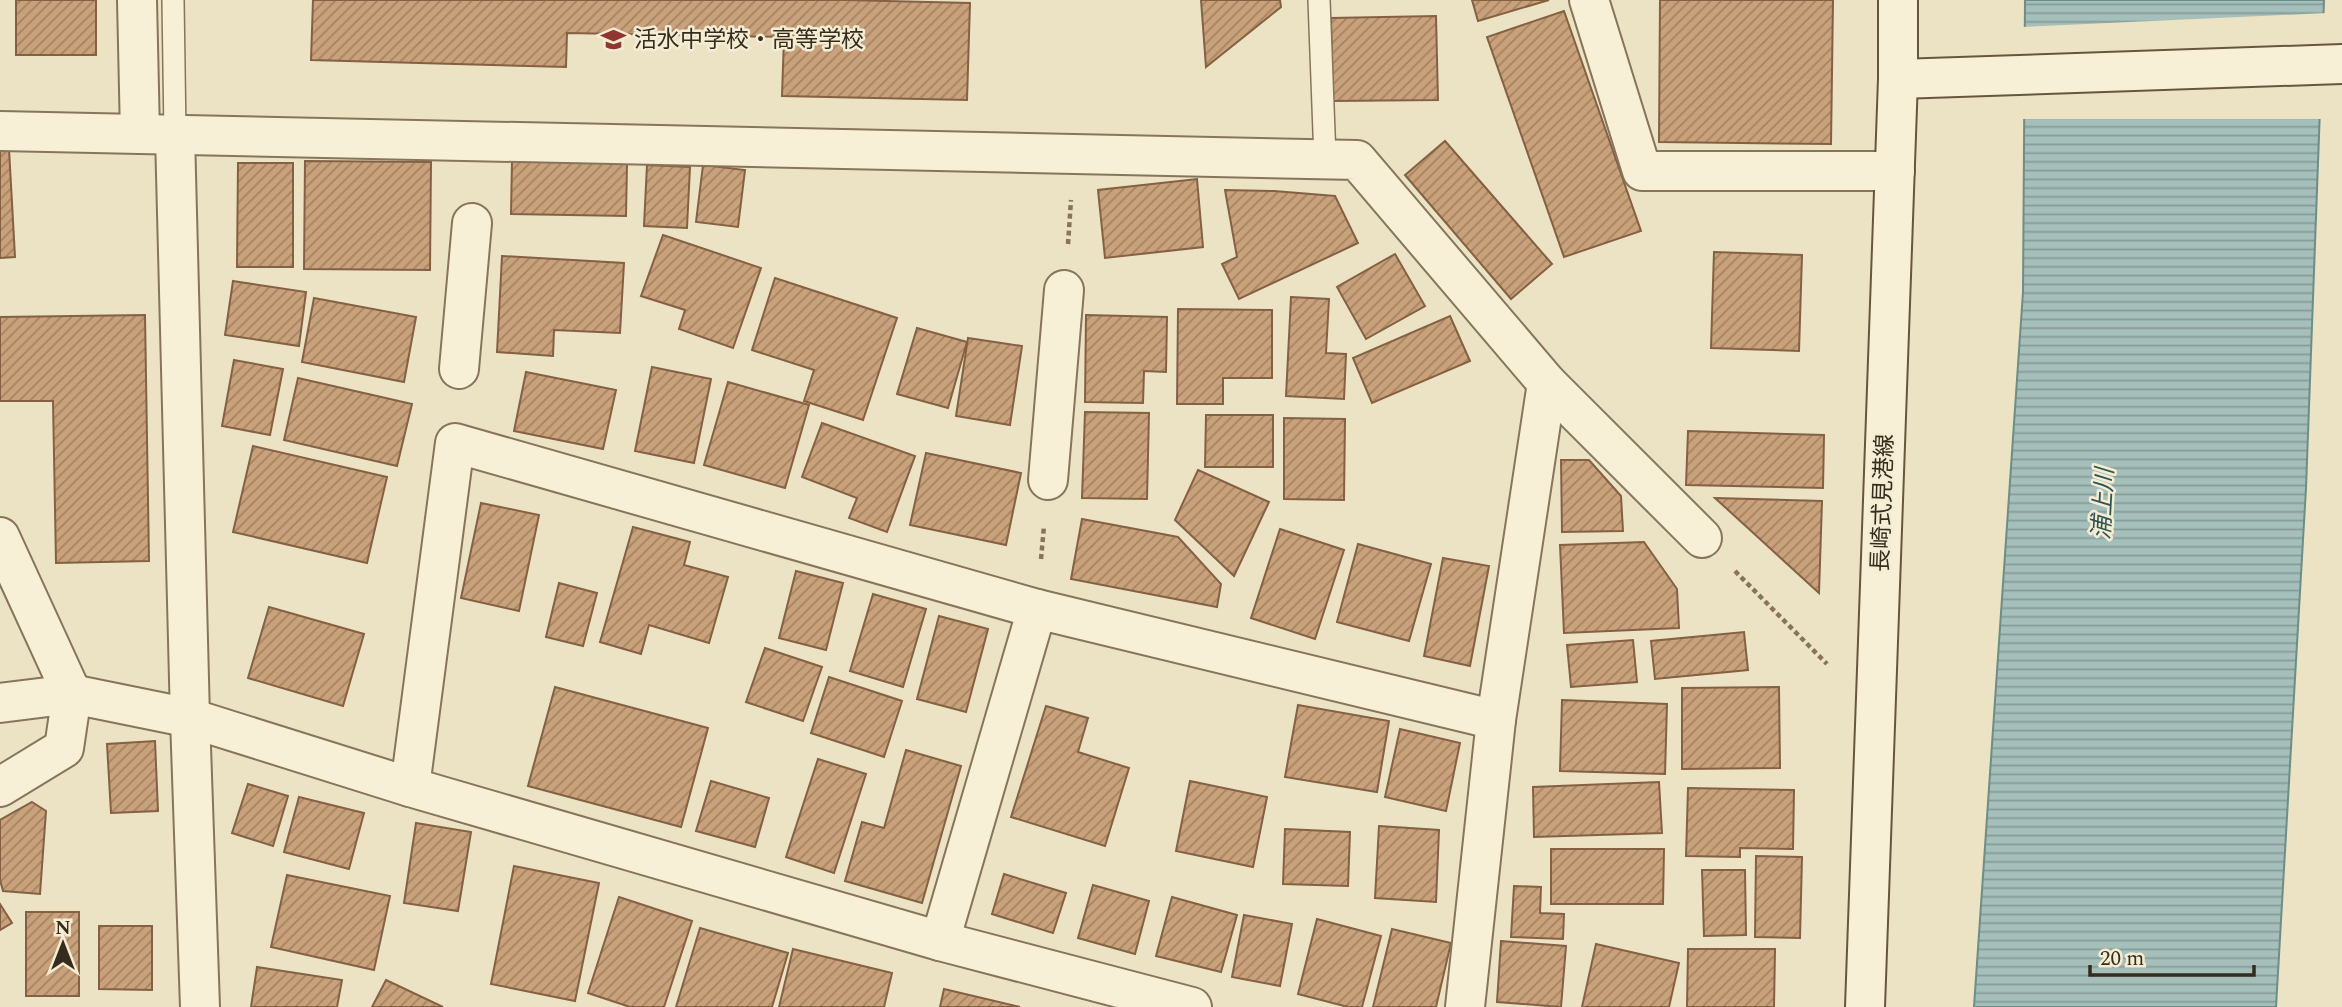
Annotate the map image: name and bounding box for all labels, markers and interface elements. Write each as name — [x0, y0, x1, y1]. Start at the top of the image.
place label: 活水中学校・高等学校 — [634, 23, 864, 58]
school or university icon: 活水中学校・高等学校 — [600, 25, 628, 53]
street label: 長崎式見港線 — [1864, 433, 1903, 573]
water label: 浦上川 — [2084, 464, 2124, 541]
north arrow — [28, 909, 98, 979]
text: N — [55, 914, 71, 943]
scale bar — [2090, 934, 2254, 978]
text: 20 m — [2100, 943, 2144, 975]

